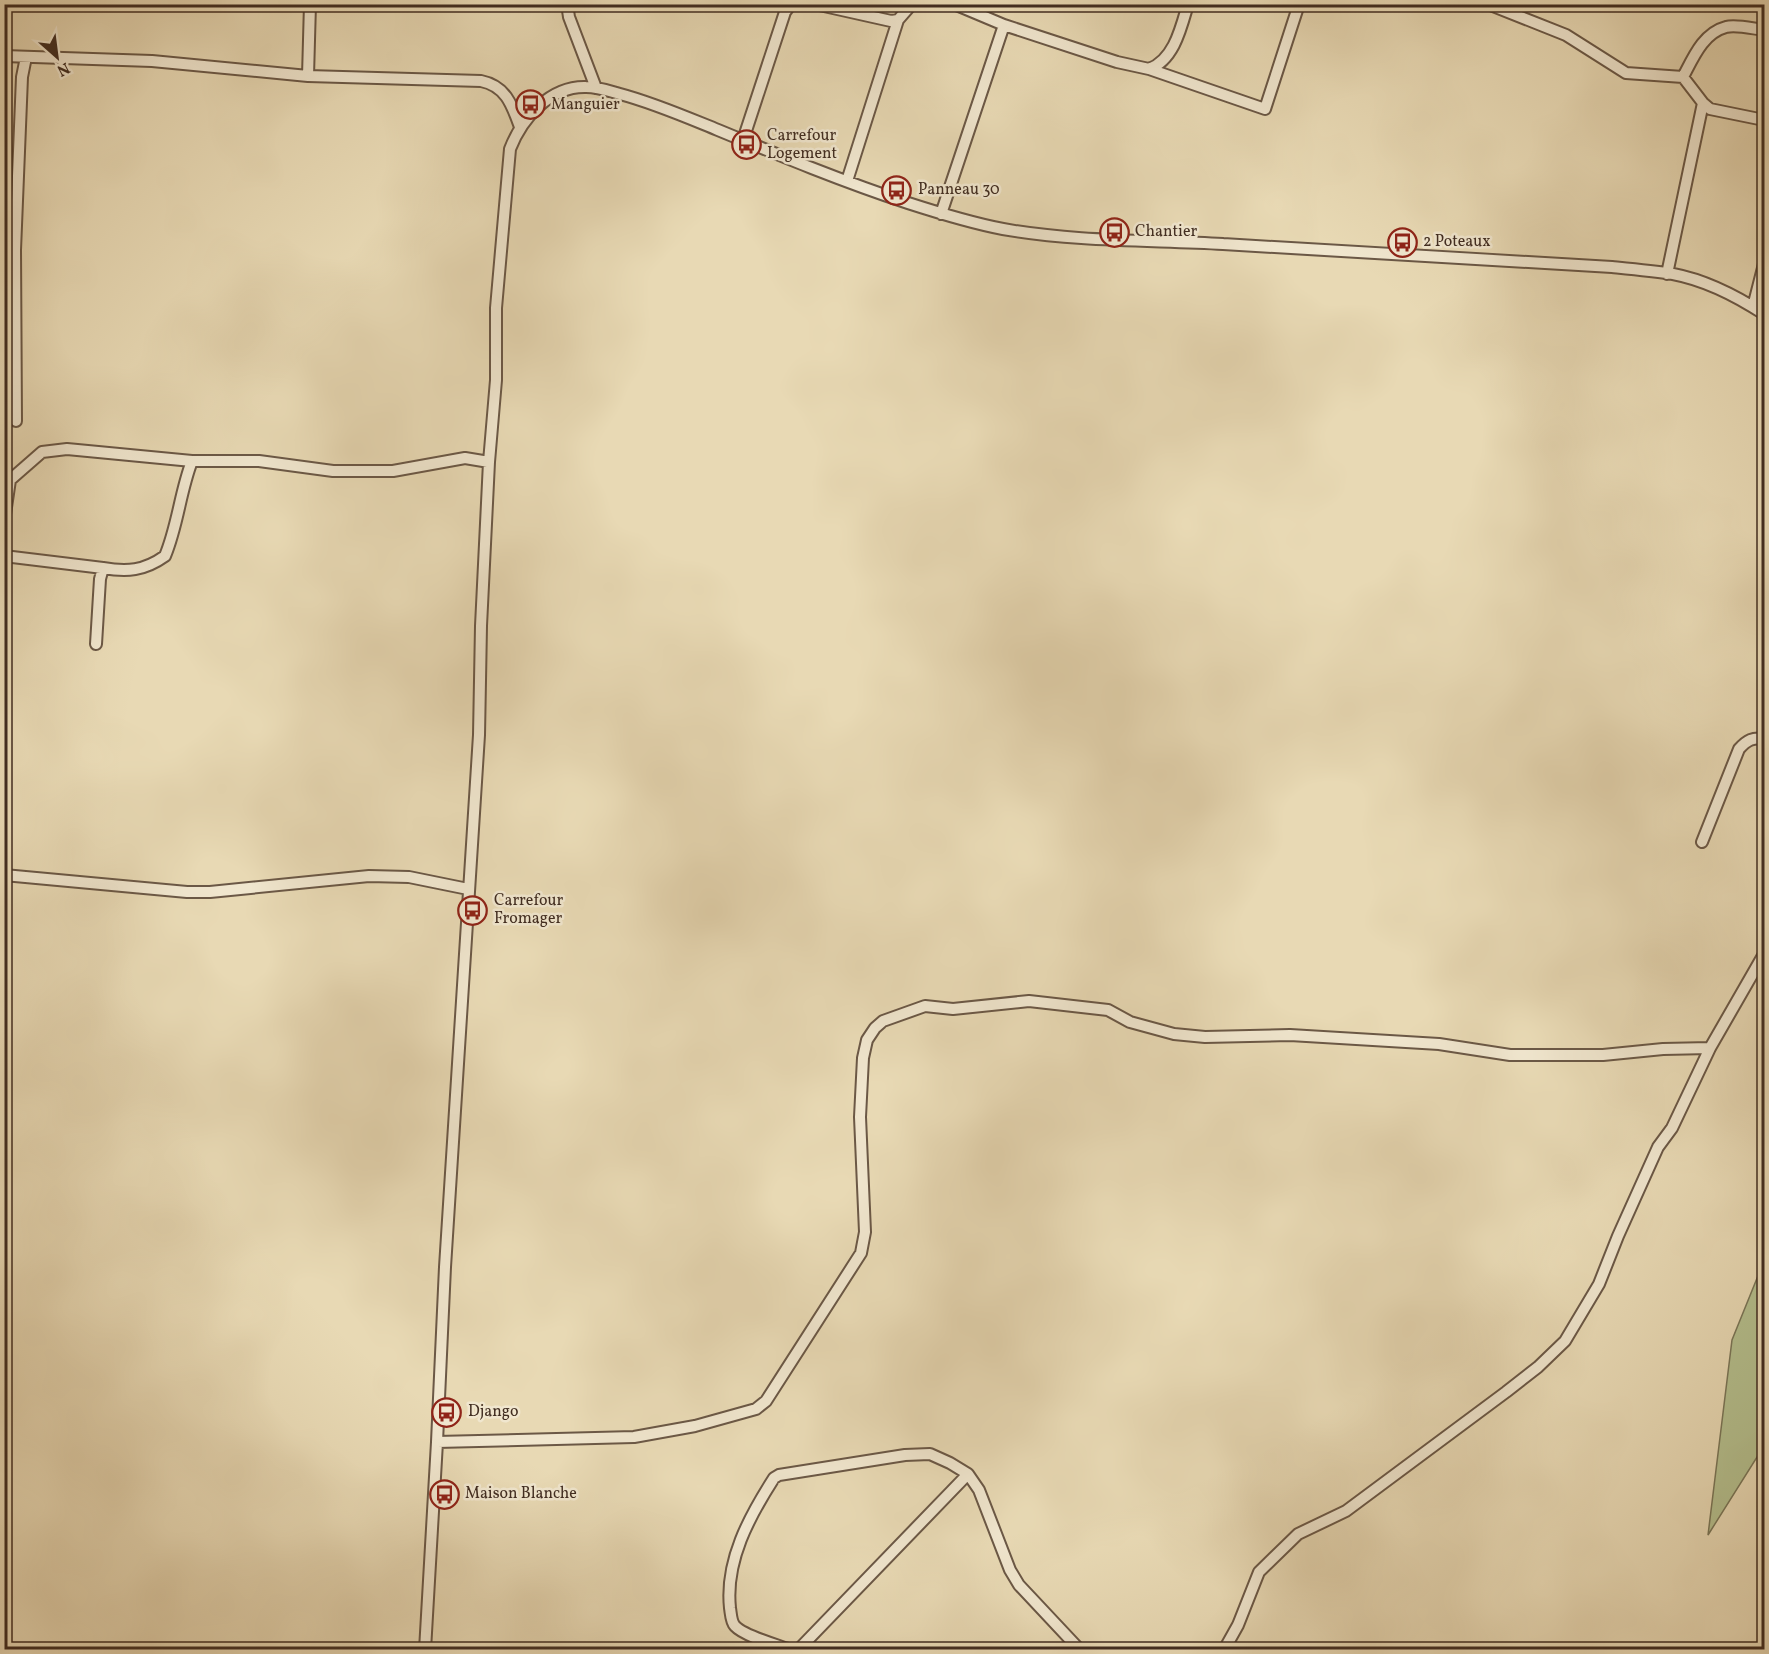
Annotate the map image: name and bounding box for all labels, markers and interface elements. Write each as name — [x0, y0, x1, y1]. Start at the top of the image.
north arrow — [27, 27, 87, 87]
text: N — [52, 56, 73, 81]
bus stop icon: Manguier — [514, 89, 546, 121]
place label: Manguier — [551, 94, 620, 116]
place label: Carrefour Logement — [767, 125, 838, 165]
bus stop icon: Carrefour Logement — [730, 129, 762, 161]
bus stop icon: Panneau 30 — [881, 174, 913, 206]
place label: Panneau 30 — [918, 179, 1000, 201]
bus stop icon: Chantier — [1098, 216, 1130, 248]
place label: Chantier — [1135, 221, 1198, 243]
bus stop icon: 2 Poteaux — [1386, 226, 1418, 258]
place label: 2 Poteaux — [1423, 231, 1491, 253]
place label: Carrefour Fromager — [494, 890, 563, 930]
bus stop icon: Carrefour Fromager — [457, 894, 489, 926]
bus stop icon: Django — [431, 1396, 463, 1428]
place label: Django — [468, 1401, 518, 1423]
bus stop icon: Maison Blanche — [428, 1478, 460, 1510]
place label: Maison Blanche — [465, 1483, 577, 1505]

